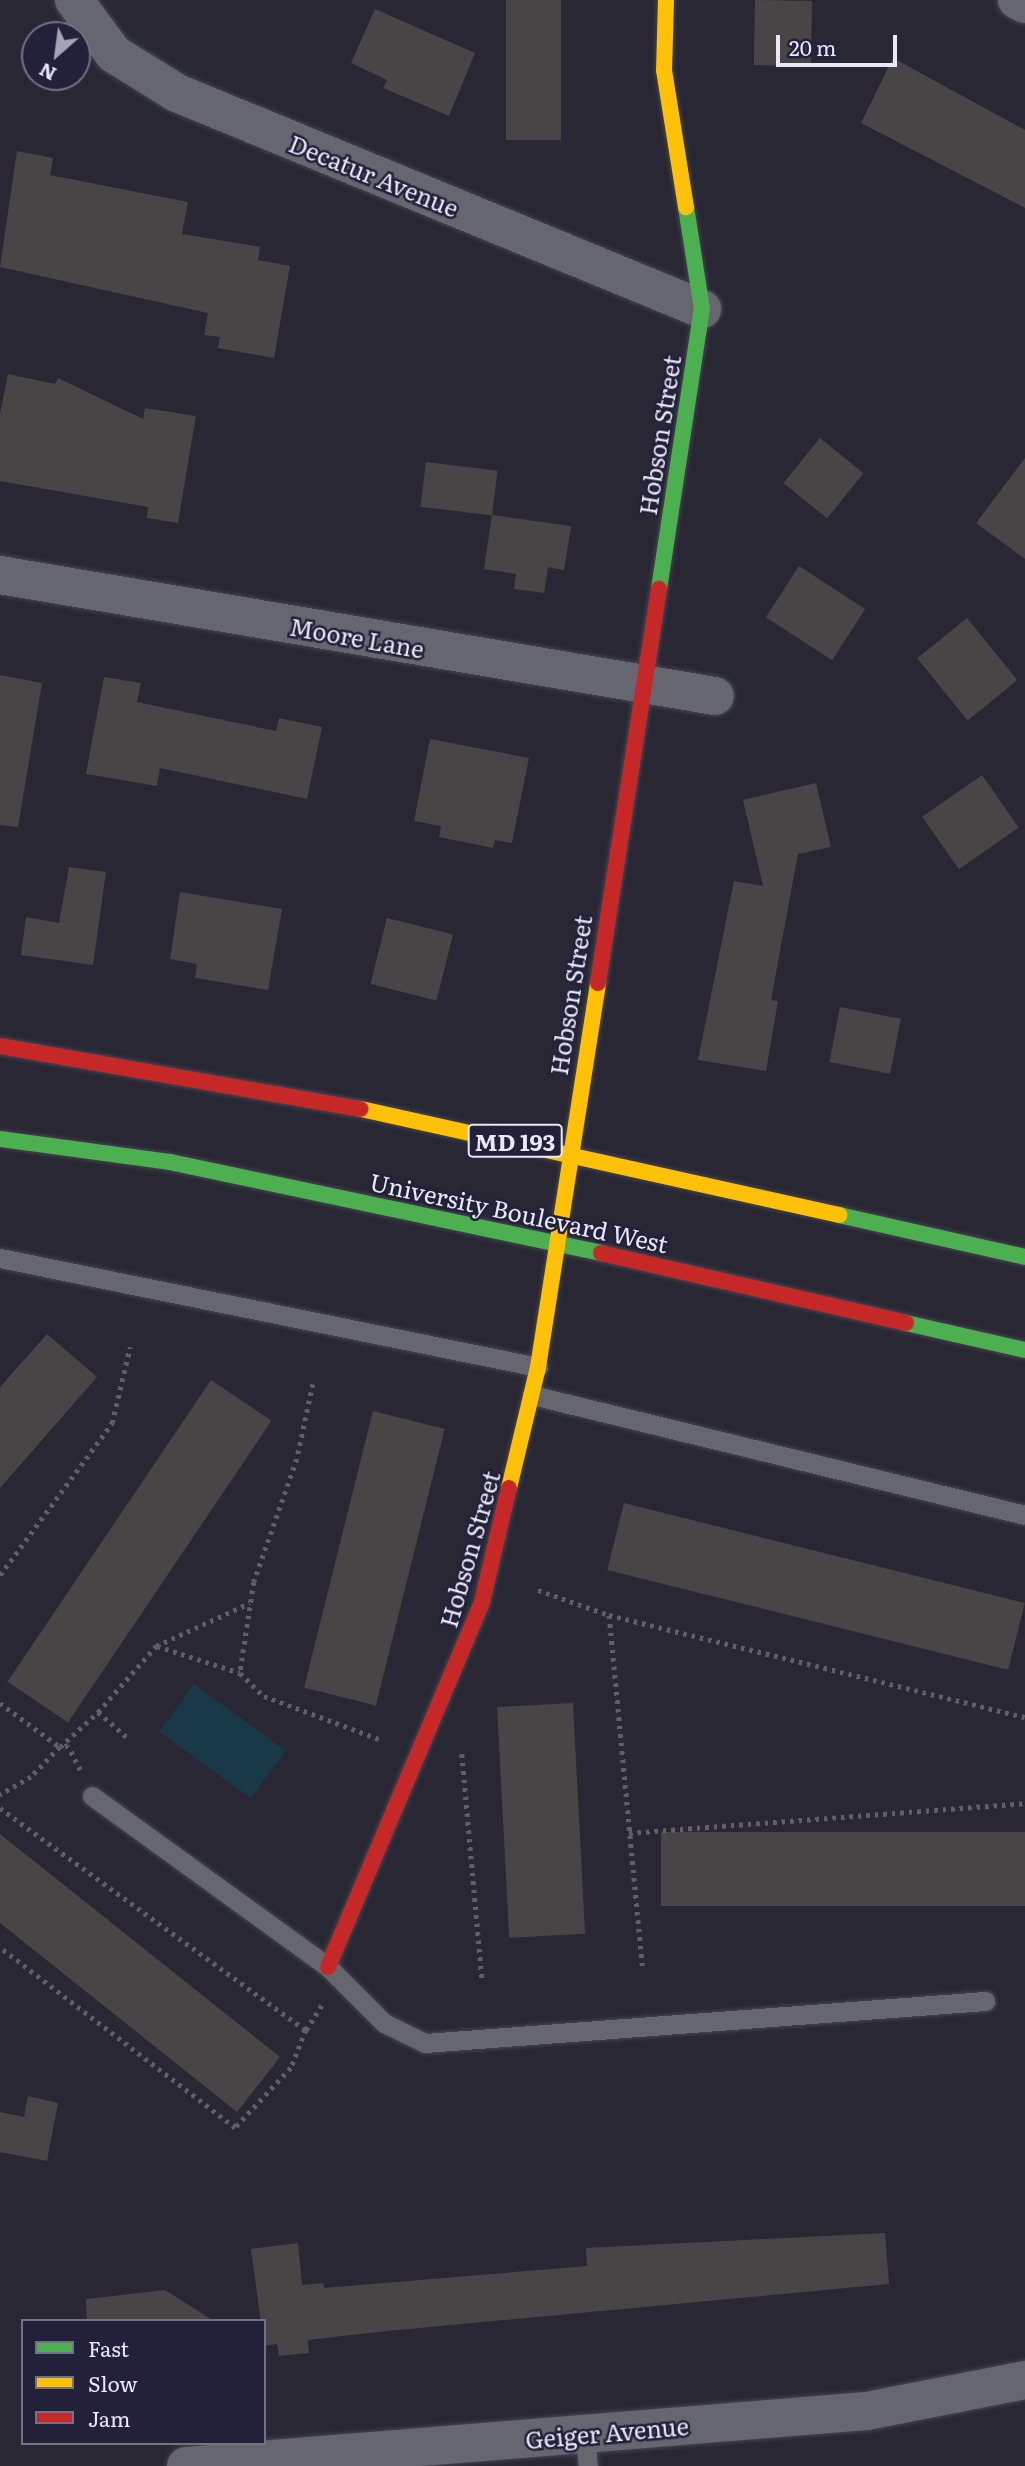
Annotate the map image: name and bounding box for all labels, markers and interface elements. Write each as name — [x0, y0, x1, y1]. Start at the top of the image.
north arrow — [21, 21, 91, 91]
scale bar — [780, 21, 901, 65]
text: 20 m — [789, 31, 836, 62]
text: N — [33, 57, 61, 89]
street label: Decatur Avenue — [285, 128, 463, 222]
street label: Hobson Street — [632, 353, 686, 517]
street label: Moore Lane — [288, 611, 426, 663]
street label: Hobson Street — [543, 913, 597, 1077]
road number: MD 193 — [466, 1122, 564, 1160]
street label: University Boulevard West — [367, 1166, 671, 1258]
street label: Hobson Street — [433, 1467, 505, 1631]
legend — [21, 2319, 266, 2445]
text: Fast — [88, 2332, 129, 2363]
text: Slow — [88, 2367, 138, 2398]
text: Jam — [88, 2402, 130, 2433]
street label: Geiger Avenue — [524, 2411, 690, 2453]

